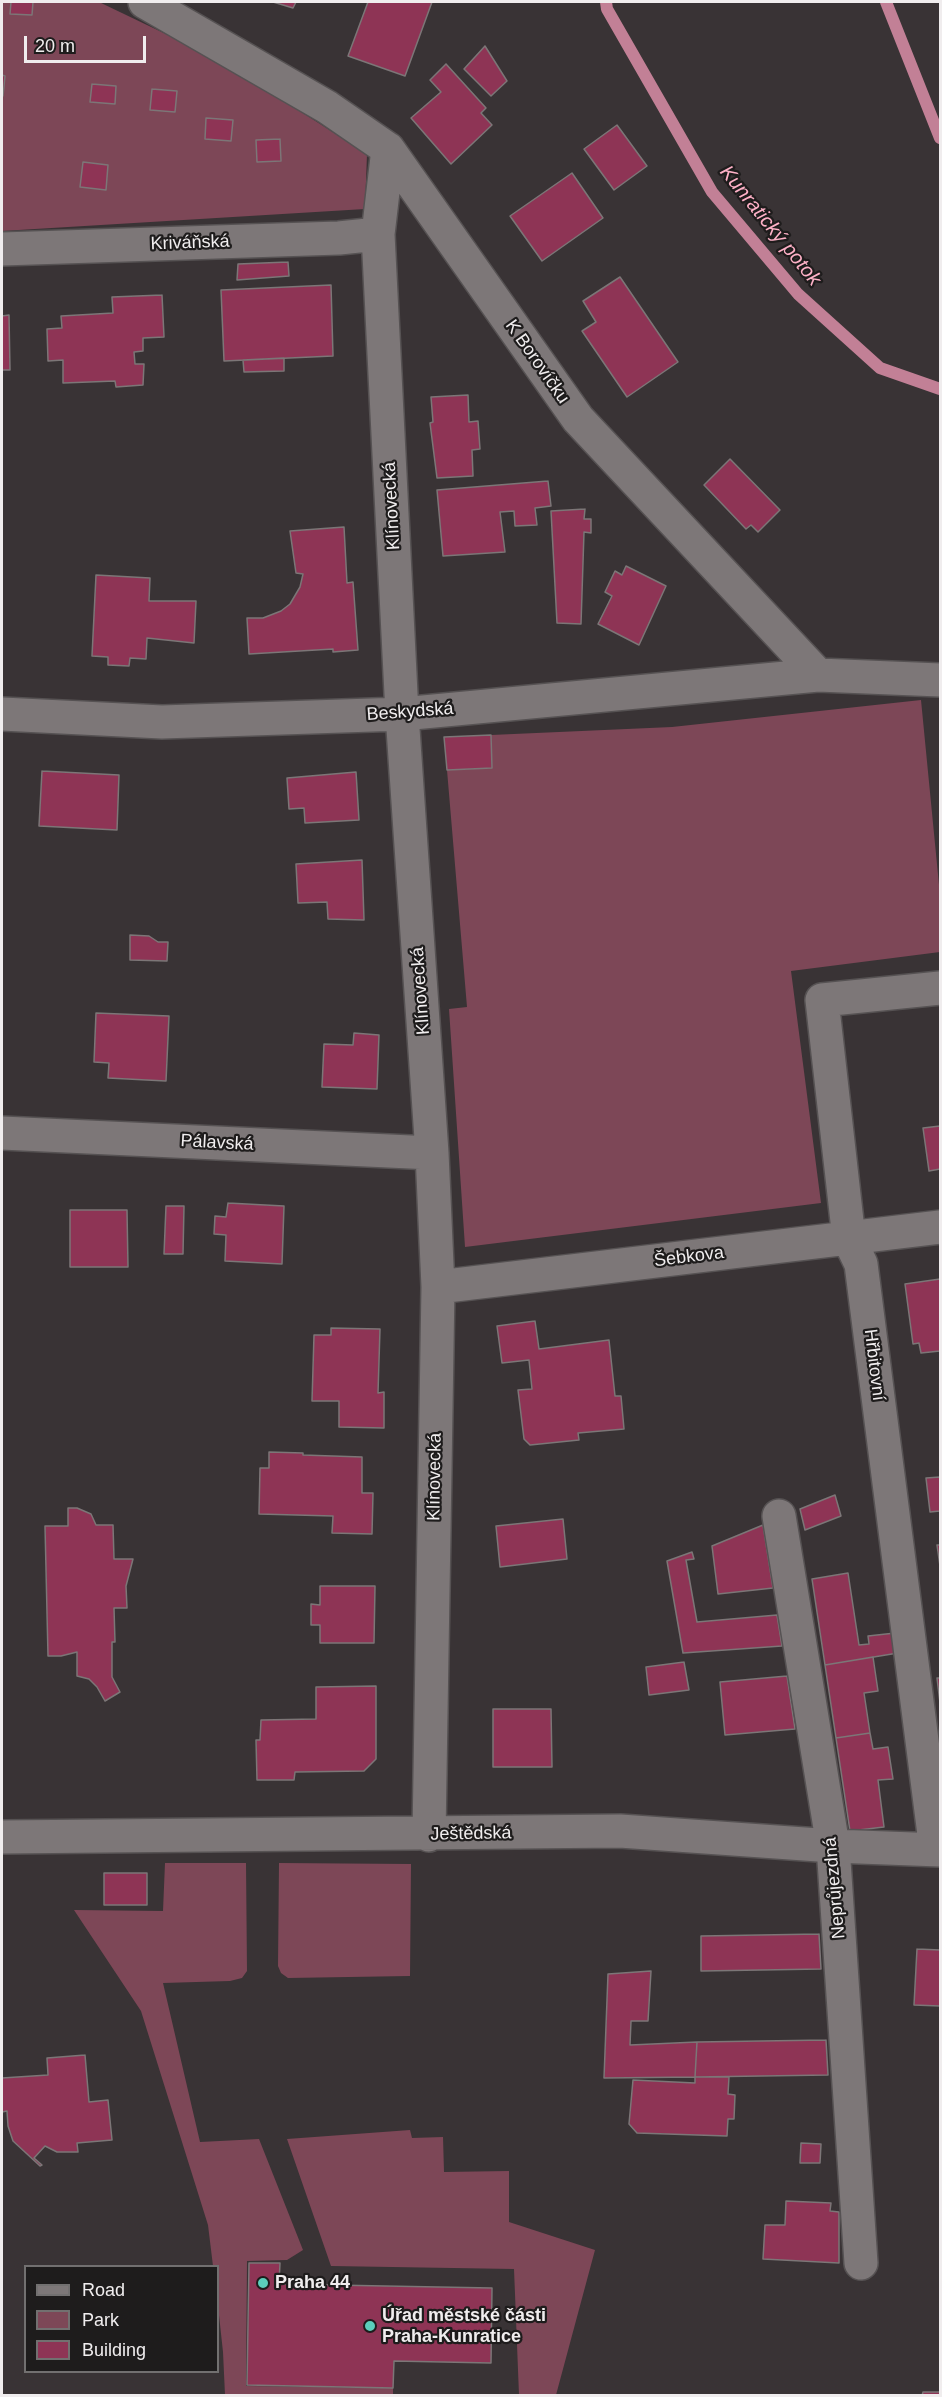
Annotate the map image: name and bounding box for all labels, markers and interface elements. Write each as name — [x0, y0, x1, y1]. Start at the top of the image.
scale bar — [27, 24, 148, 62]
text: 20 m — [35, 36, 75, 56]
water label: Kunratický potok — [714, 161, 826, 291]
street label: Kriváňská — [150, 231, 230, 255]
street label: K Borovíčku — [500, 316, 574, 408]
street label: Klínovecká — [379, 461, 405, 551]
street label: Beskydská — [366, 698, 454, 726]
street label: Klínovecká — [407, 946, 435, 1036]
street label: Pálavská — [180, 1130, 254, 1156]
street label: Šebkova — [653, 1242, 725, 1272]
street label: Hřbitovní — [859, 1328, 889, 1402]
street label: Klínovecká — [423, 1433, 447, 1521]
street label: Ještědská — [430, 1822, 512, 1846]
street label: Neprůjezdná — [820, 1836, 850, 1940]
legend — [24, 2265, 219, 2373]
place label: Praha 44 — [275, 2272, 350, 2294]
marker: Praha 44 — [256, 2276, 270, 2290]
text: Road — [82, 2280, 125, 2300]
place label: Úřad městské části Praha-Kunratice — [382, 2305, 546, 2348]
text: Park — [82, 2310, 119, 2330]
marker: Úřad městské části Praha-Kunratice — [363, 2319, 377, 2333]
text: Building — [82, 2340, 146, 2360]

